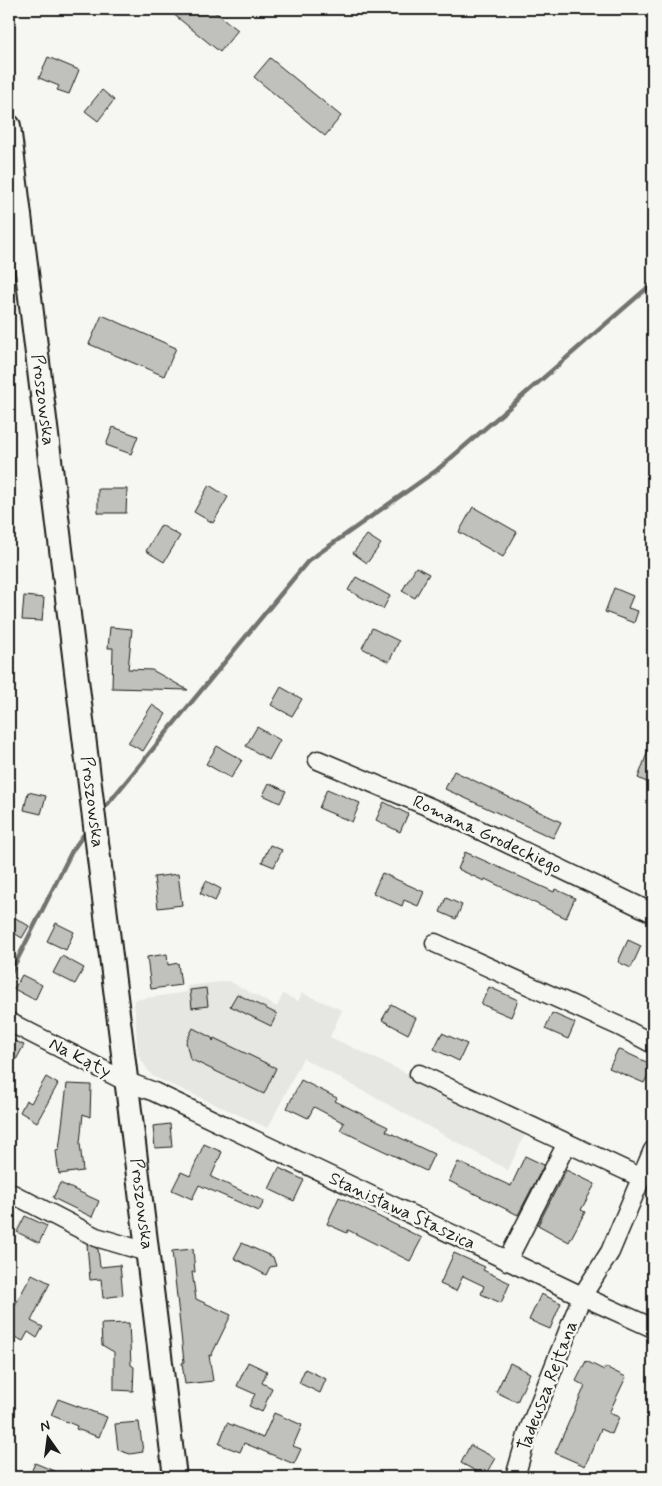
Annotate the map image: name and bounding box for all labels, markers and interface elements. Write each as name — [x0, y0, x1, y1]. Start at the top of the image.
street label: Proszowska — [25, 353, 60, 447]
street label: Proszowska — [75, 755, 110, 849]
street label: Romana Grodeckiego — [409, 790, 565, 880]
street label: Na Kąty — [45, 1032, 115, 1084]
street label: Proszowska — [124, 1157, 159, 1251]
street label: Stanisława Staszica — [325, 1167, 479, 1255]
street label: Tadeusza Rejtana — [512, 1317, 584, 1455]
north arrow — [22, 1414, 72, 1464]
text: N — [38, 1416, 52, 1436]

